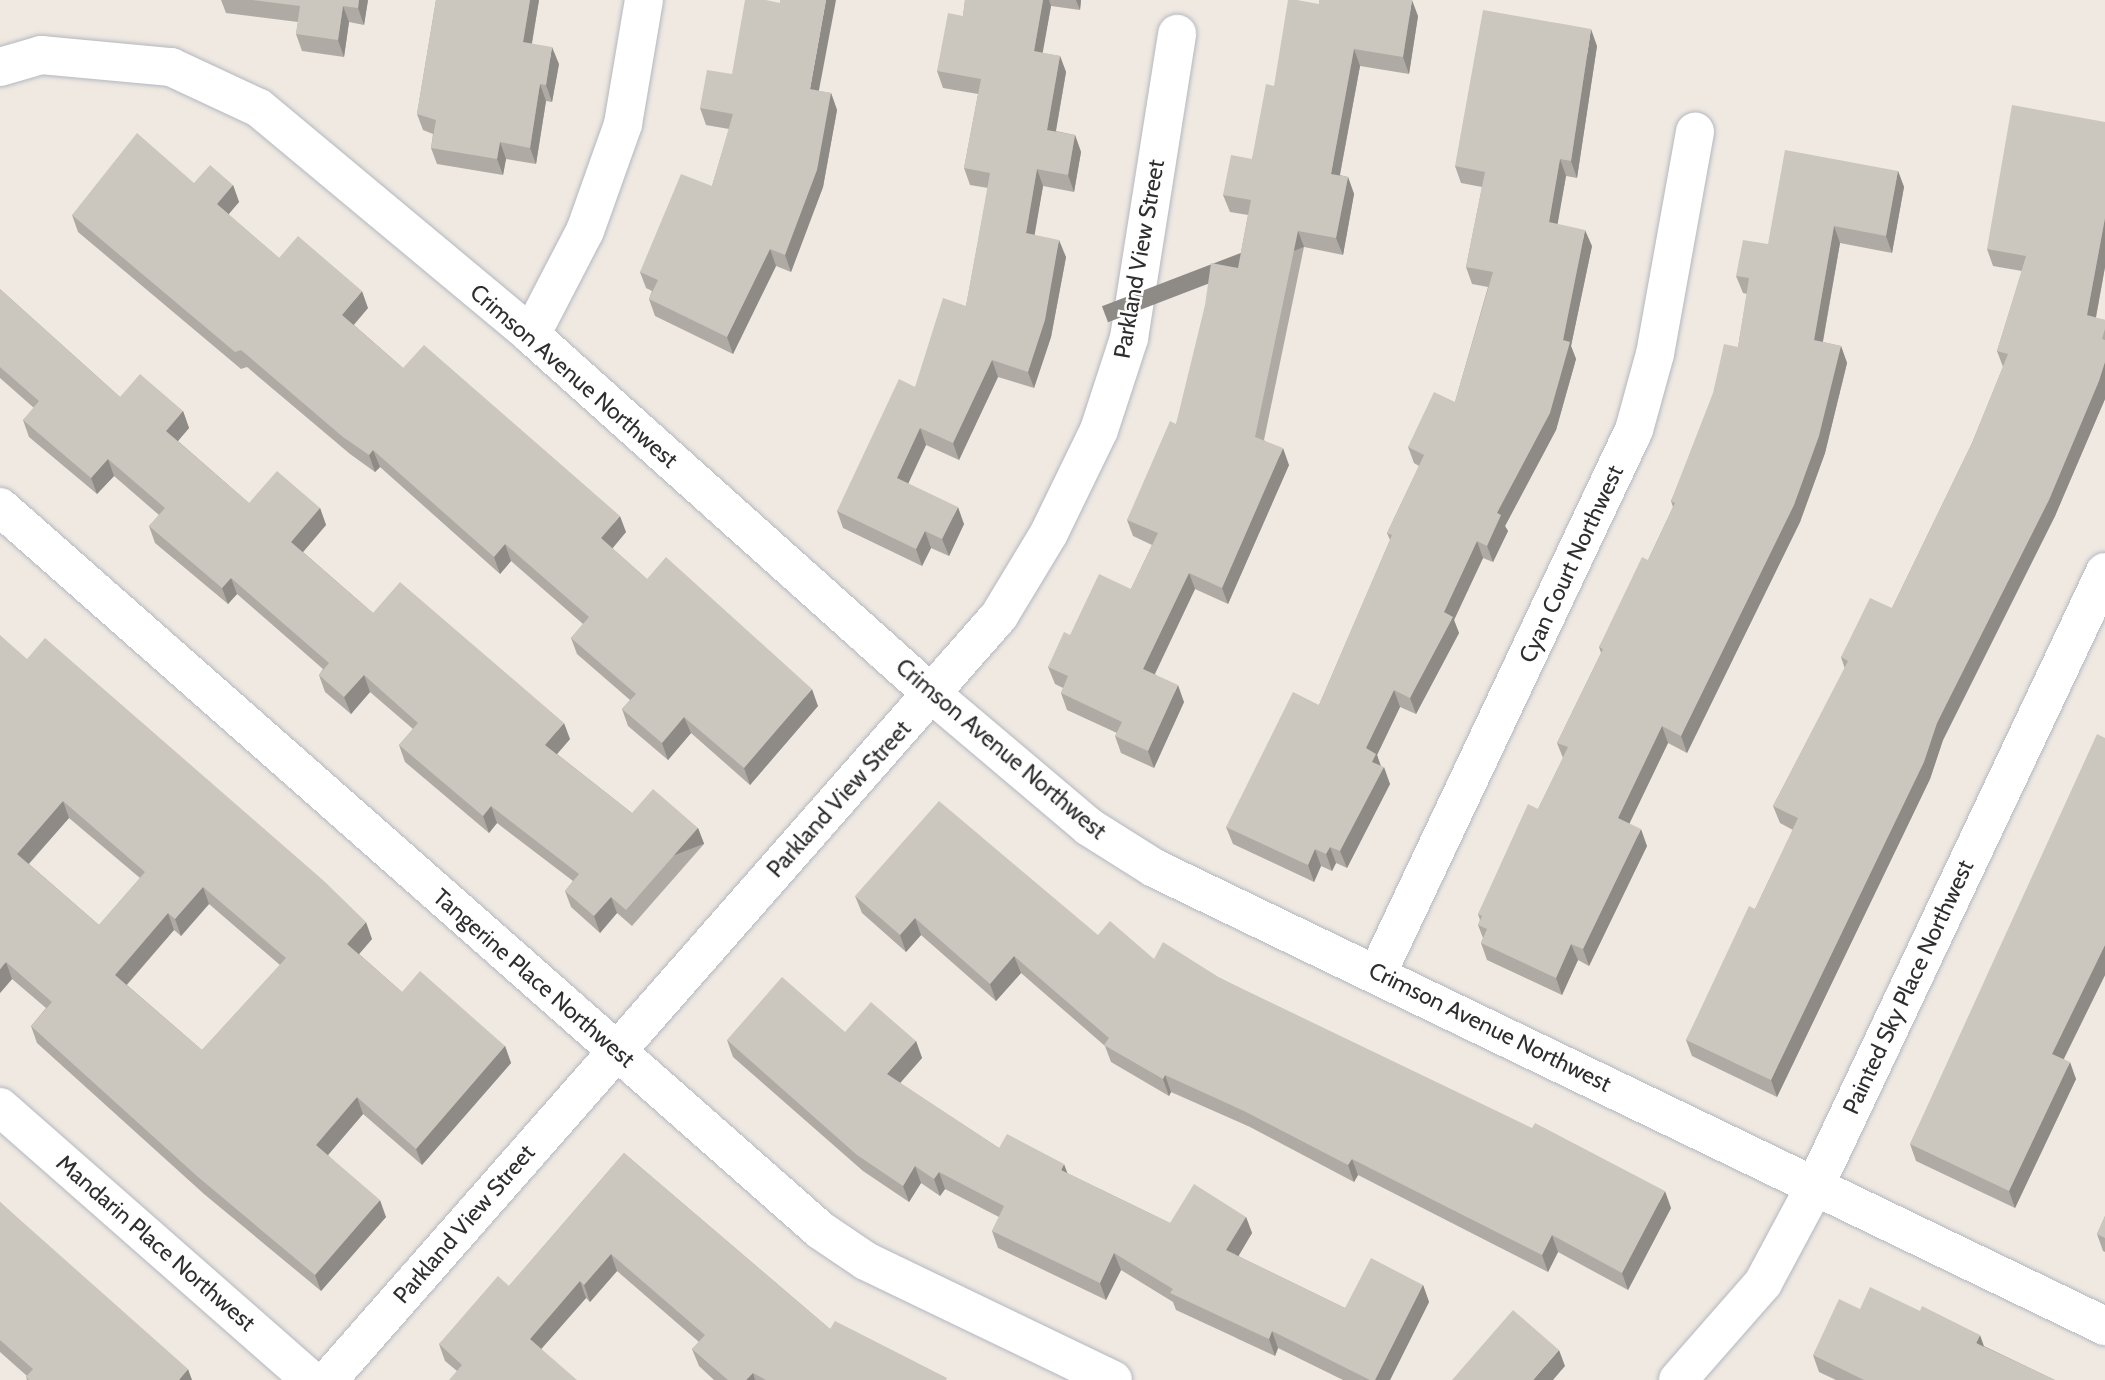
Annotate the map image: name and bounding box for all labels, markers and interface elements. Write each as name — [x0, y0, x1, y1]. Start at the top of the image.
street label: Parkland View Street — [1108, 157, 1170, 361]
street label: Crimson Avenue Northwest — [465, 278, 683, 474]
street label: Cyan Court Northwest — [1513, 461, 1629, 667]
street label: Crimson Avenue Northwest — [890, 653, 1112, 845]
street label: Parkland View Street — [761, 715, 917, 883]
street label: Painted Sky Place Northwest — [1837, 855, 1979, 1119]
street label: Tangerine Place Northwest — [428, 883, 640, 1073]
street label: Crimson Avenue Northwest — [1364, 956, 1616, 1098]
street label: Parkland View Street — [388, 1139, 540, 1309]
street label: Mandarin Place Northwest — [51, 1149, 261, 1337]

